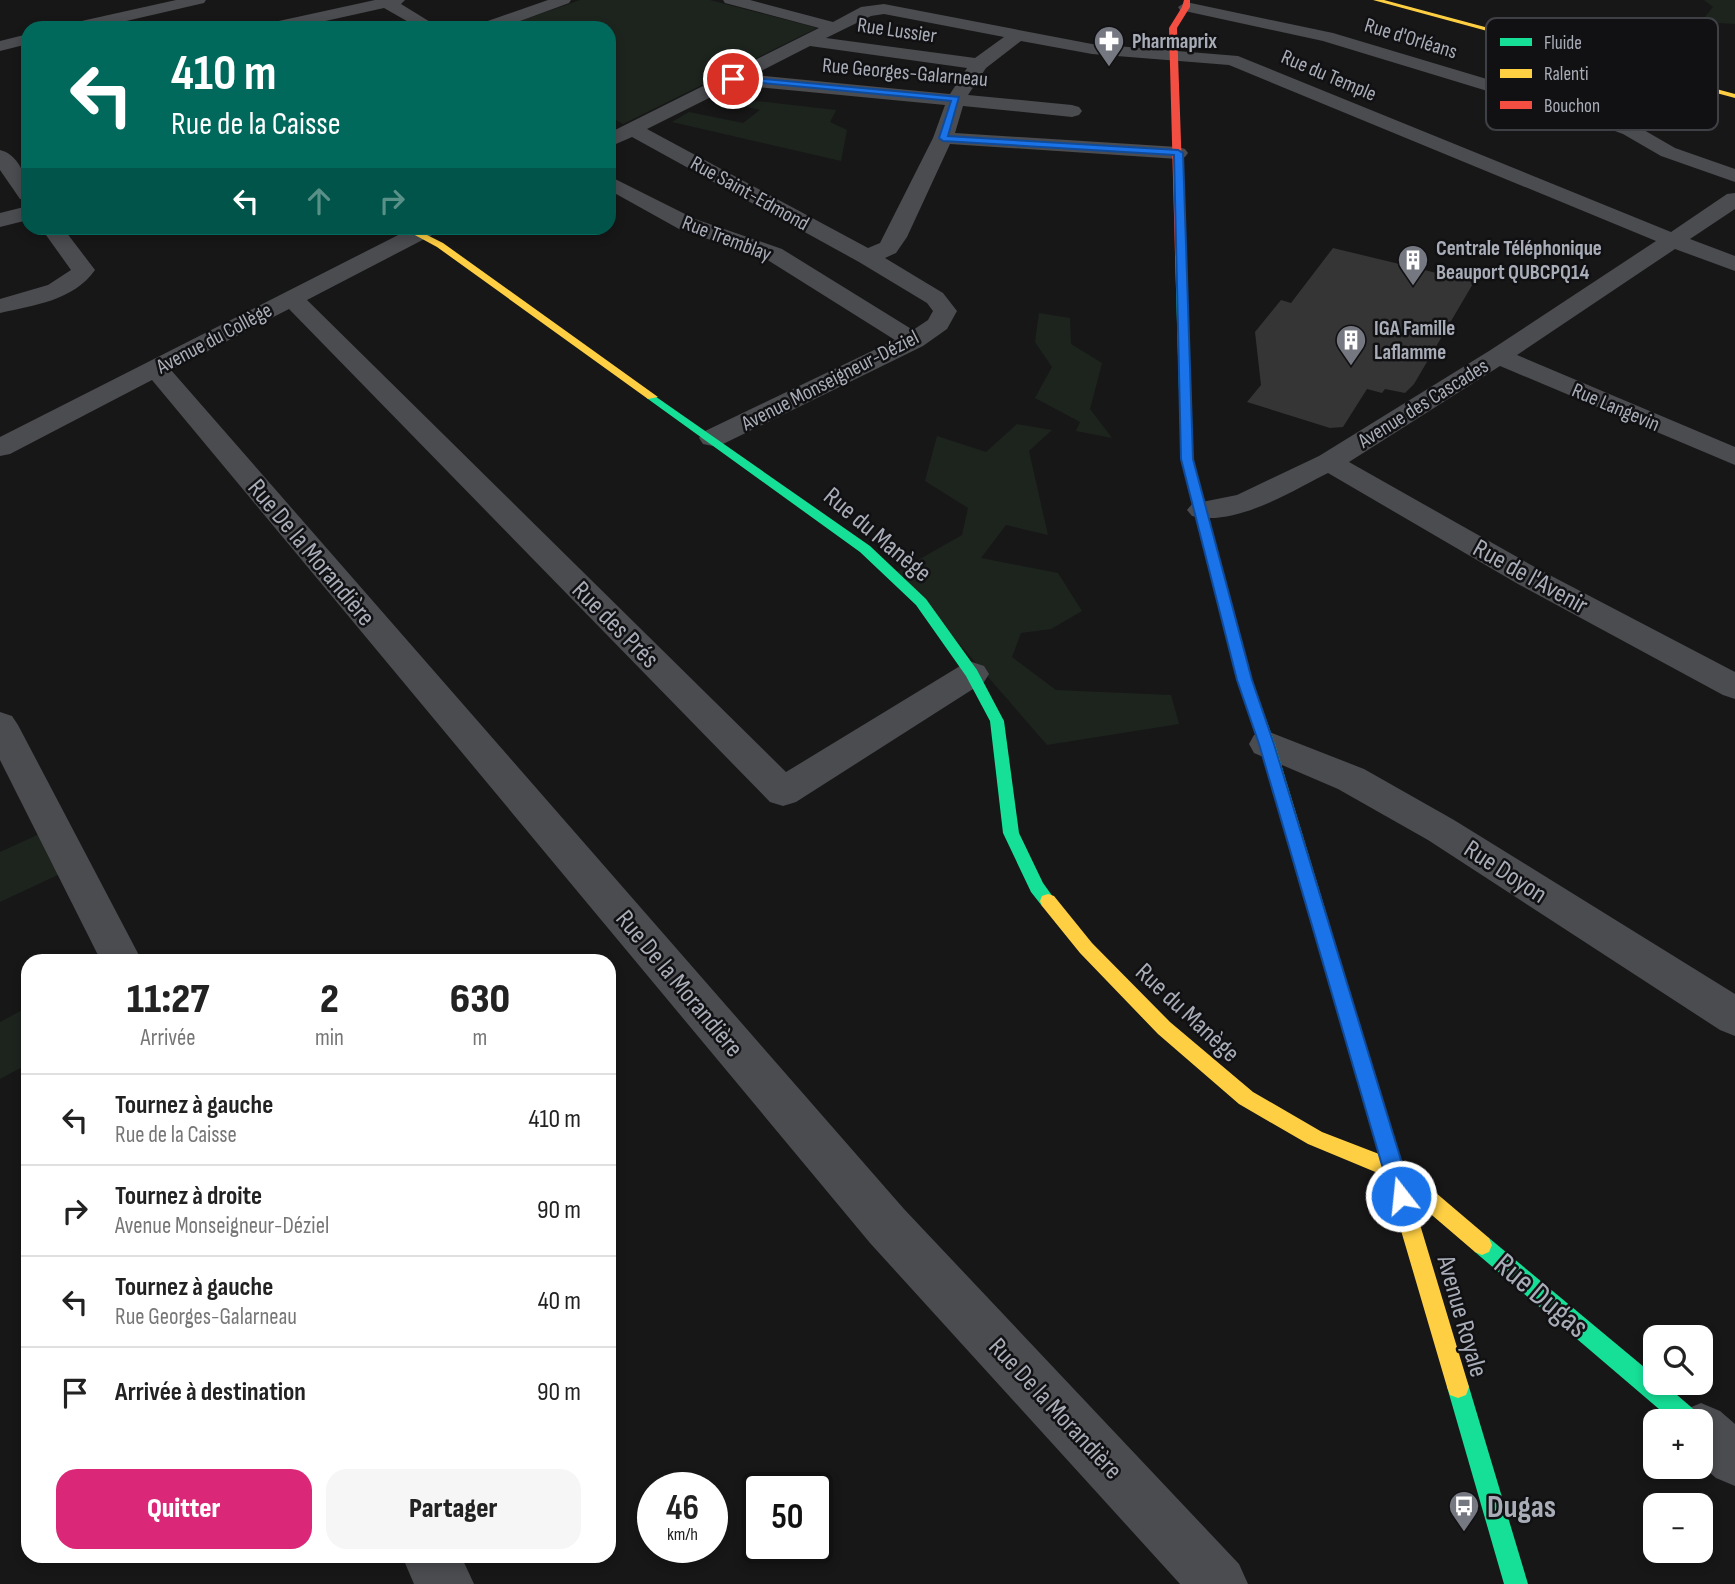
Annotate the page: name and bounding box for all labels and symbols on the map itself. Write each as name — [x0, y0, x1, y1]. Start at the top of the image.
street label: Rue Lussier — [856, 13, 938, 48]
street label: Rue d'Orléans — [1361, 13, 1460, 64]
legend — [1486, 18, 1718, 130]
pharmacy icon: Pharmaprix — [1092, 24, 1126, 68]
place label: Pharmaprix — [1132, 29, 1217, 54]
text: Fluide — [1544, 32, 1582, 55]
street label: Rue du Temple — [1277, 44, 1380, 107]
pin — [703, 49, 763, 109]
street label: Rue Georges-Galarneau — [821, 53, 989, 92]
text: Ralenti — [1544, 63, 1589, 86]
text: Bouchon — [1544, 95, 1600, 118]
street label: Rue Saint-Edmond — [686, 151, 813, 236]
street label: Rue Tremblay — [679, 210, 775, 267]
place label: Centrale Téléphonique Beauport QUBCPQ14 — [1436, 236, 1602, 285]
building icon: Centrale Téléphonique Beauport QUBCPQ14 — [1396, 243, 1430, 287]
street label: Avenue du Collège — [151, 298, 276, 380]
place label: IGA Famille Laflamme — [1374, 316, 1455, 365]
building icon: IGA Famille Laflamme — [1334, 323, 1368, 367]
street label: Avenue Monseigneur-Déziel — [737, 325, 923, 436]
street label: Avenue des Cascades — [1353, 353, 1493, 454]
street label: Rue Langevin — [1568, 378, 1663, 437]
street label: Rue De la Morandière — [241, 473, 381, 633]
street label: Rue du Manège — [817, 481, 937, 589]
street label: Rue de l'Avenir — [1467, 533, 1594, 622]
street label: Rue des Prés — [565, 575, 665, 675]
street label: Rue Doyon — [1458, 834, 1552, 910]
street label: Rue De la Morandière — [609, 904, 749, 1064]
street label: Rue du Manège — [1128, 957, 1245, 1069]
position arrow — [1364, 1159, 1438, 1233]
street label: Rue Dugas — [1486, 1245, 1596, 1347]
street label: Avenue Royale — [1429, 1251, 1494, 1381]
street label: Rue De la Morandière — [982, 1332, 1128, 1486]
speed limit sign: 50 — [742, 1472, 833, 1563]
place label: Dugas — [1487, 1488, 1556, 1527]
bus stop icon: Dugas — [1447, 1489, 1481, 1533]

